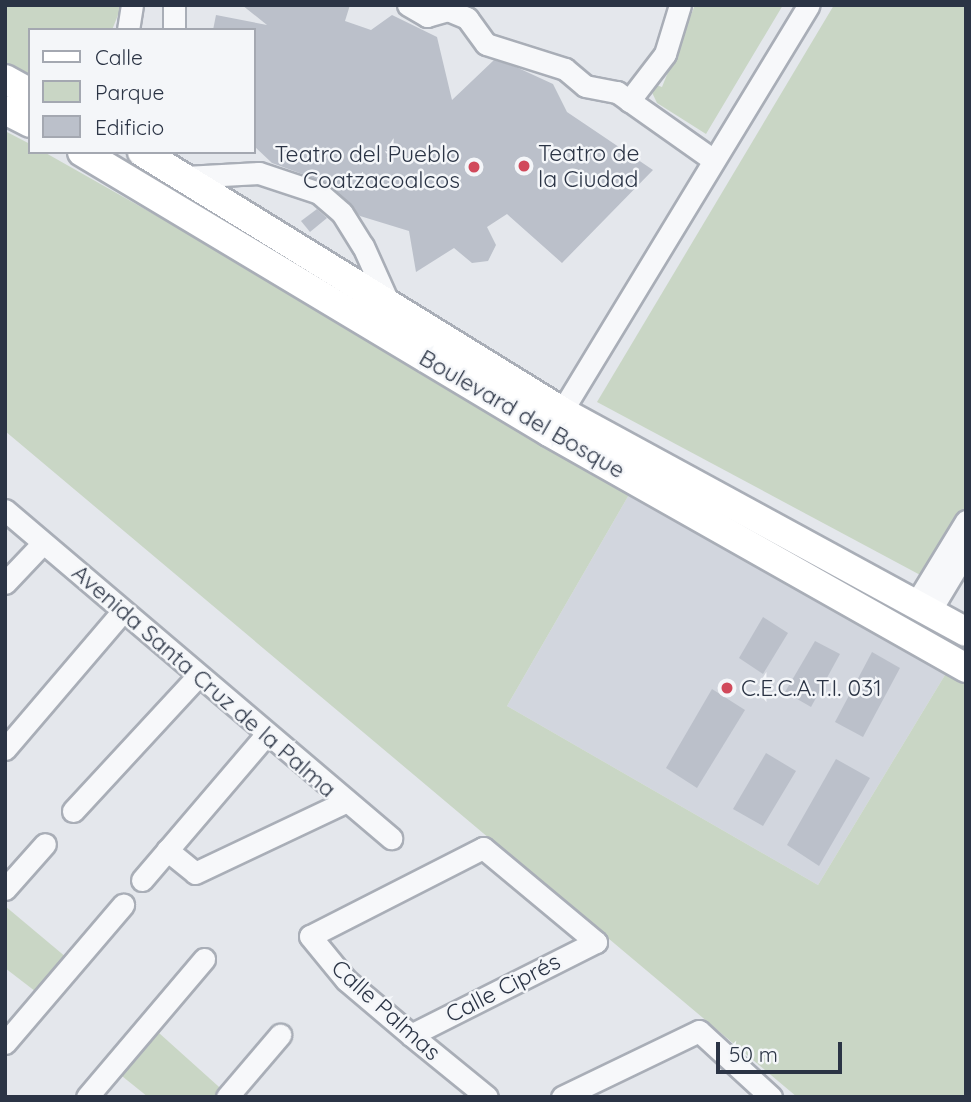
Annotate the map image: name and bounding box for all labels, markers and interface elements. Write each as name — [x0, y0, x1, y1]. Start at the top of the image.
legend — [28, 28, 256, 154]
text: Calle — [95, 44, 143, 70]
text: Parque — [95, 79, 164, 105]
text: Edificio — [95, 114, 164, 140]
place label: Teatro de la Ciudad — [538, 139, 639, 193]
place label: Teatro del Pueblo Coatzacoalcos — [274, 140, 460, 194]
marker: Teatro de la Ciudad — [516, 158, 532, 174]
marker: Teatro del Pueblo Coatzacoalcos — [466, 159, 482, 175]
street label: Boulevard del Bosque — [414, 344, 630, 484]
street label: Avenida Santa Cruz de la Palma — [66, 559, 342, 803]
place label: C.E.C.A.T.I. 031 — [741, 674, 882, 702]
marker: C.E.C.A.T.I. 031 — [719, 680, 735, 696]
street label: Calle Ciprés — [441, 947, 565, 1029]
street label: Calle Palmas — [326, 954, 446, 1066]
scale bar — [719, 1028, 845, 1072]
text: 50 m — [729, 1041, 778, 1067]

